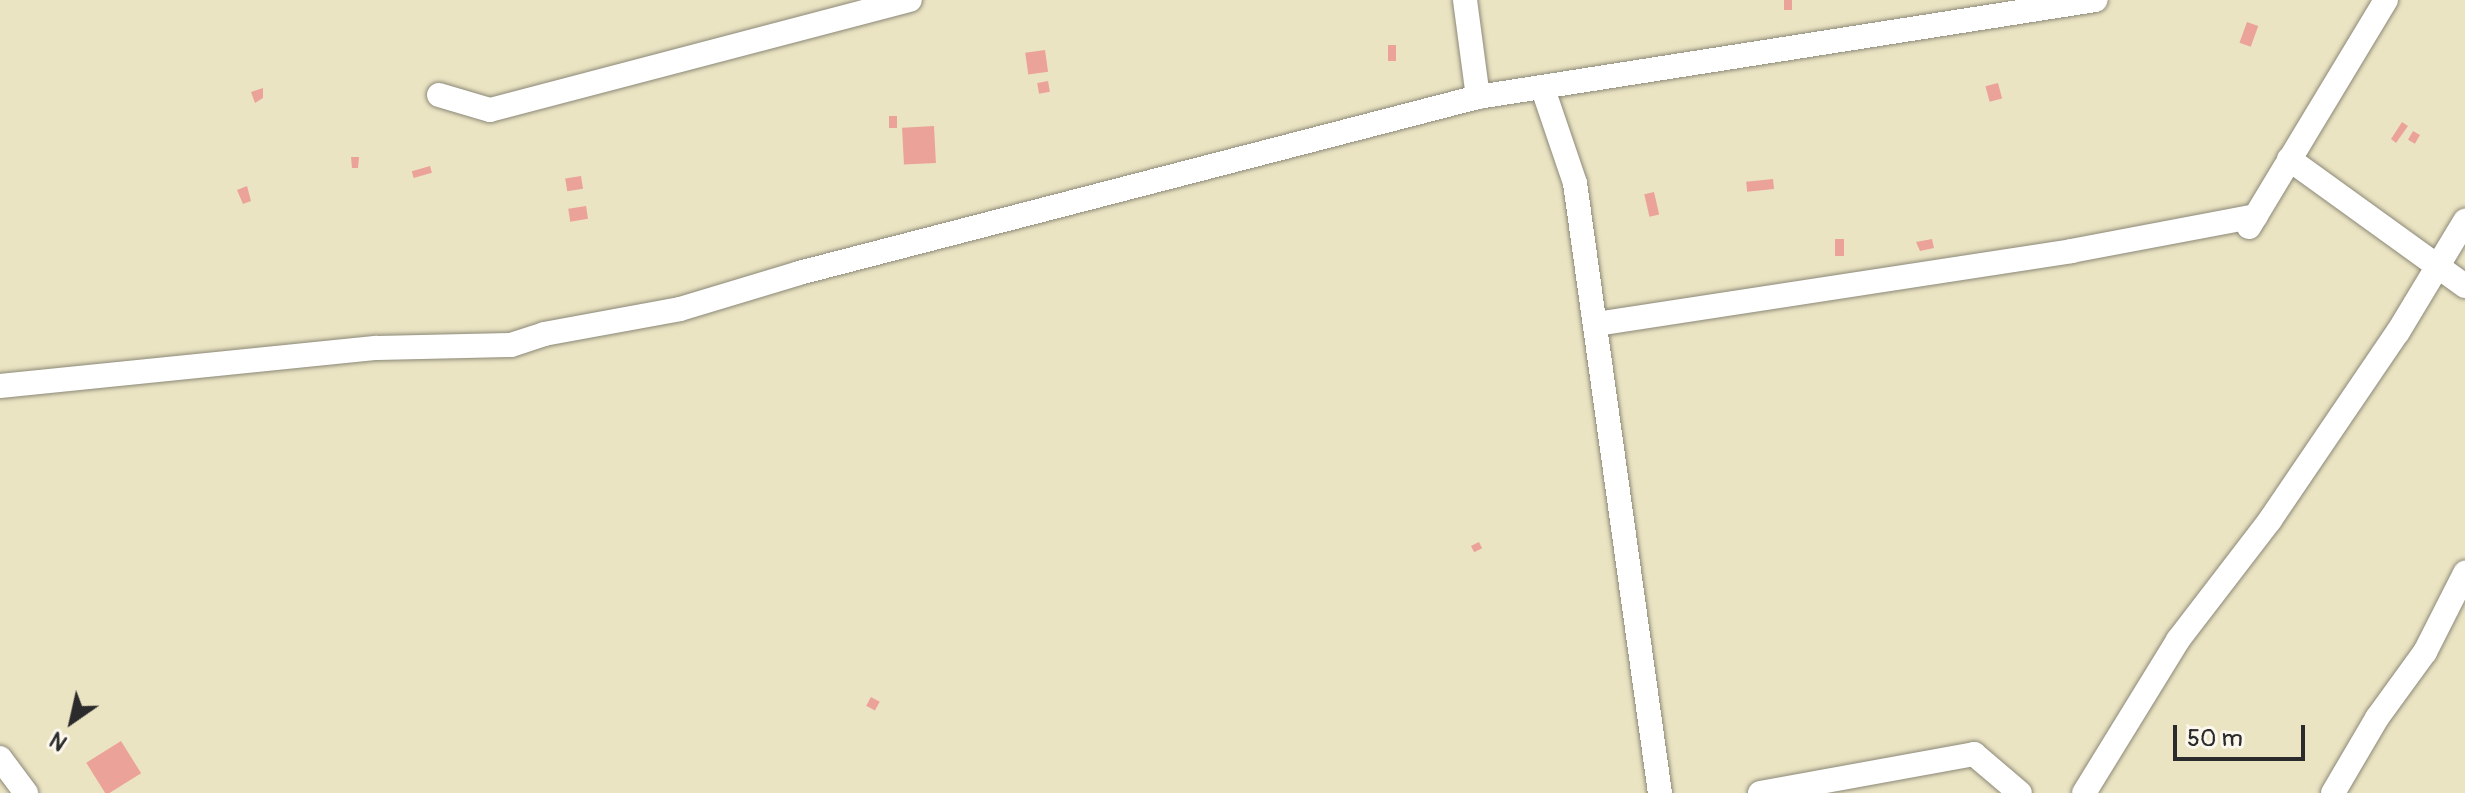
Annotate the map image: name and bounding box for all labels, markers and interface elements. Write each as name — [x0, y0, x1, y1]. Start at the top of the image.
north arrow — [32, 681, 112, 761]
scale bar — [2177, 709, 2309, 759]
text: 50 m — [2187, 724, 2243, 753]
text: N — [45, 725, 73, 757]

